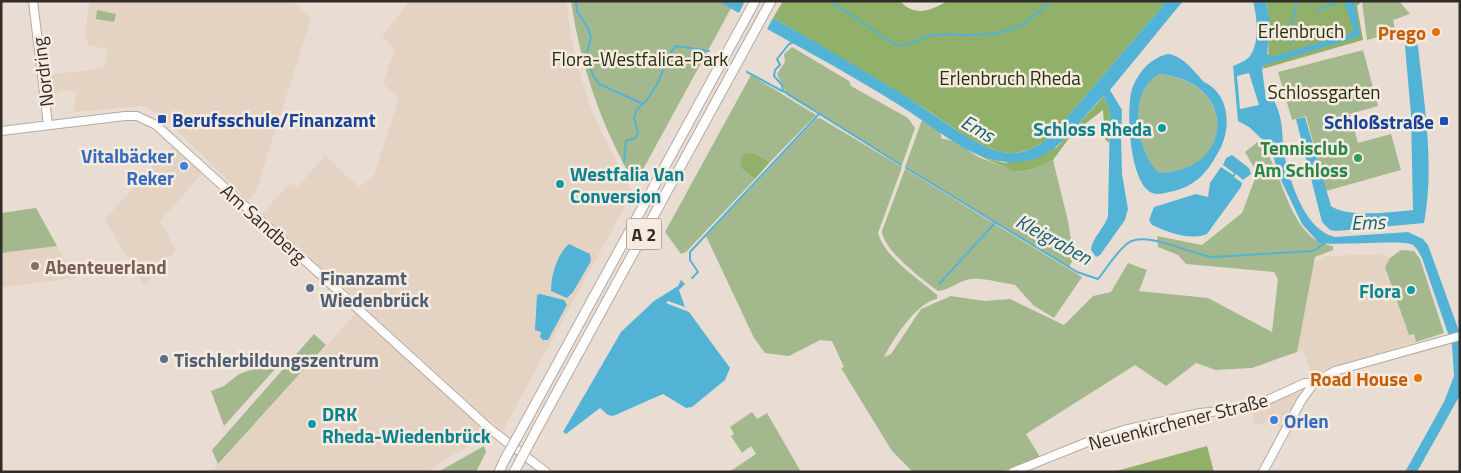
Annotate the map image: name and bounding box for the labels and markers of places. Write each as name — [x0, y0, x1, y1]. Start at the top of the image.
place label: Prego — [1378, 18, 1426, 47]
marker: Prego — [1430, 26, 1442, 38]
place label: Berufsschule/Finanzamt — [172, 105, 376, 134]
place label: Schloßstraße — [1324, 107, 1434, 136]
marker: Berufsschule/Finanzamt — [156, 113, 168, 125]
place label: Schloss Rheda — [1033, 114, 1152, 143]
marker: Schloßstraße — [1438, 115, 1450, 127]
marker: Schloss Rheda — [1156, 122, 1168, 134]
place label: Tennisclub Am Schloss — [1254, 133, 1348, 184]
place label: Vitalbäcker Reker — [81, 141, 174, 192]
marker: Tennisclub Am Schloss — [1352, 152, 1364, 164]
place label: Westfalia Van Conversion — [570, 159, 685, 210]
marker: Vitalbäcker Reker — [178, 160, 190, 172]
marker: Westfalia Van Conversion — [554, 178, 566, 190]
place label: Abenteuerland — [45, 252, 167, 281]
marker: Abenteuerland — [29, 260, 41, 272]
place label: Finanzamt Wiedenbrück — [320, 263, 429, 314]
place label: Flora — [1359, 276, 1401, 305]
marker: Finanzamt Wiedenbrück — [304, 282, 316, 294]
marker: Flora — [1405, 284, 1417, 296]
place label: Tischlerbildungszentrum — [174, 345, 379, 374]
marker: Tischlerbildungszentrum — [158, 353, 170, 365]
place label: Road House — [1310, 364, 1408, 393]
marker: Road House — [1412, 372, 1424, 384]
place label: DRK Rheda-Wiedenbrück — [322, 399, 491, 450]
place label: Orlen — [1284, 406, 1329, 435]
marker: Orlen — [1268, 414, 1280, 426]
marker: DRK Rheda-Wiedenbrück — [306, 418, 318, 430]

